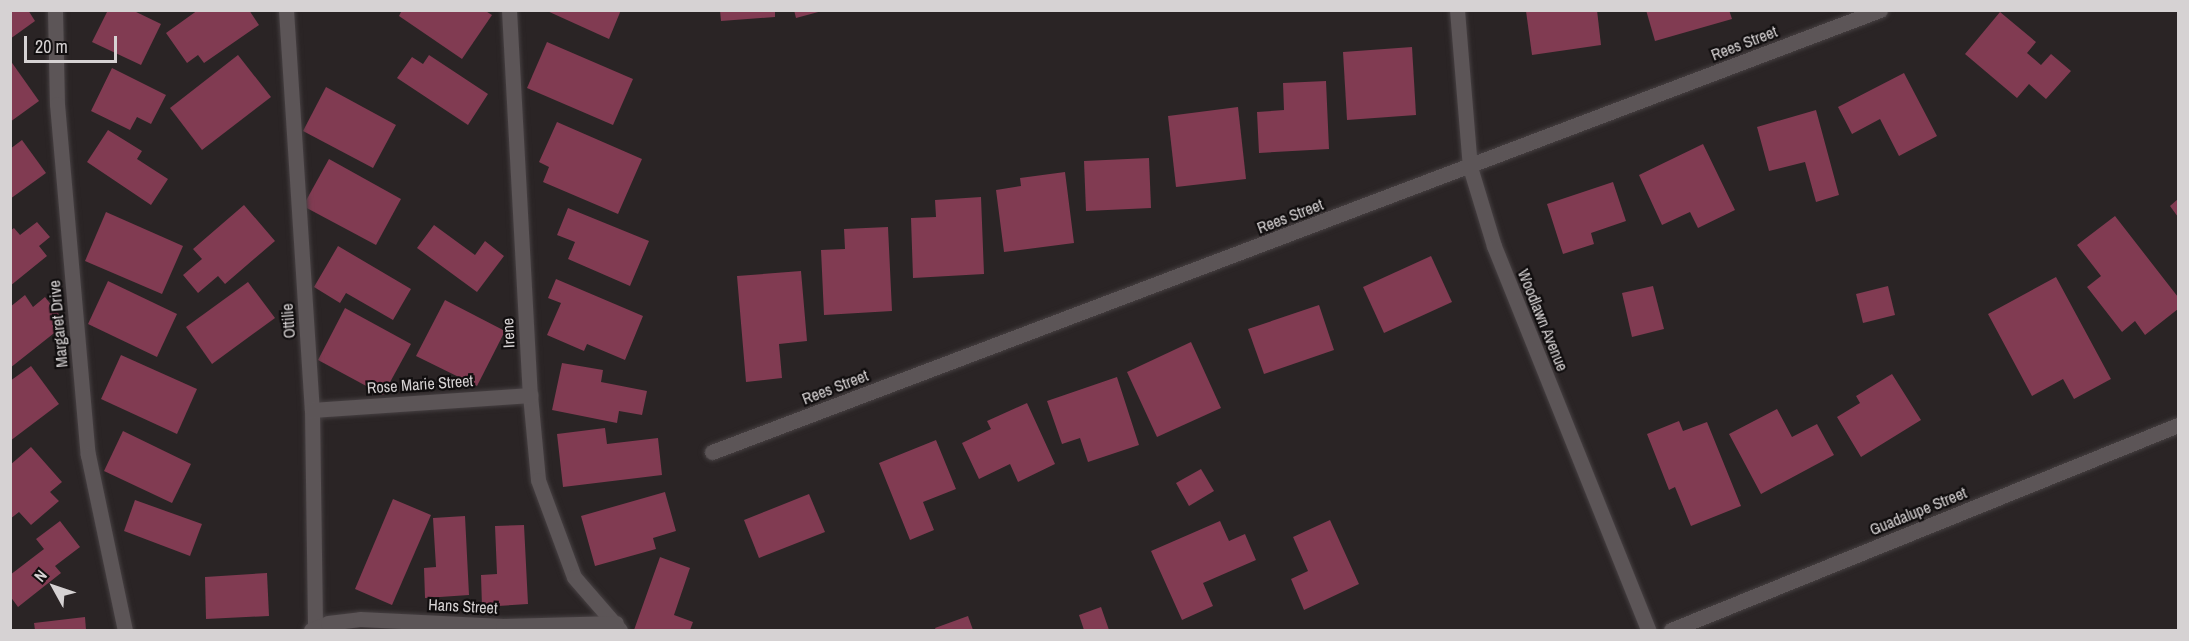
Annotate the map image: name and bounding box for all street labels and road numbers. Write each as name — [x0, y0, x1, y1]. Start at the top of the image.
street label: Rees Street — [1708, 22, 1780, 64]
street label: Rees Street — [1254, 195, 1326, 237]
street label: Woodlawn Avenue — [1514, 266, 1572, 374]
street label: Margaret Drive — [45, 280, 71, 368]
street label: Ottilie — [277, 303, 299, 339]
street label: Irene — [498, 318, 518, 348]
street label: Rees Street — [799, 366, 871, 408]
street label: Rose Marie Street — [366, 371, 474, 397]
street label: Guadalupe Street — [1867, 483, 1969, 539]
street label: Hans Street — [428, 595, 498, 617]

